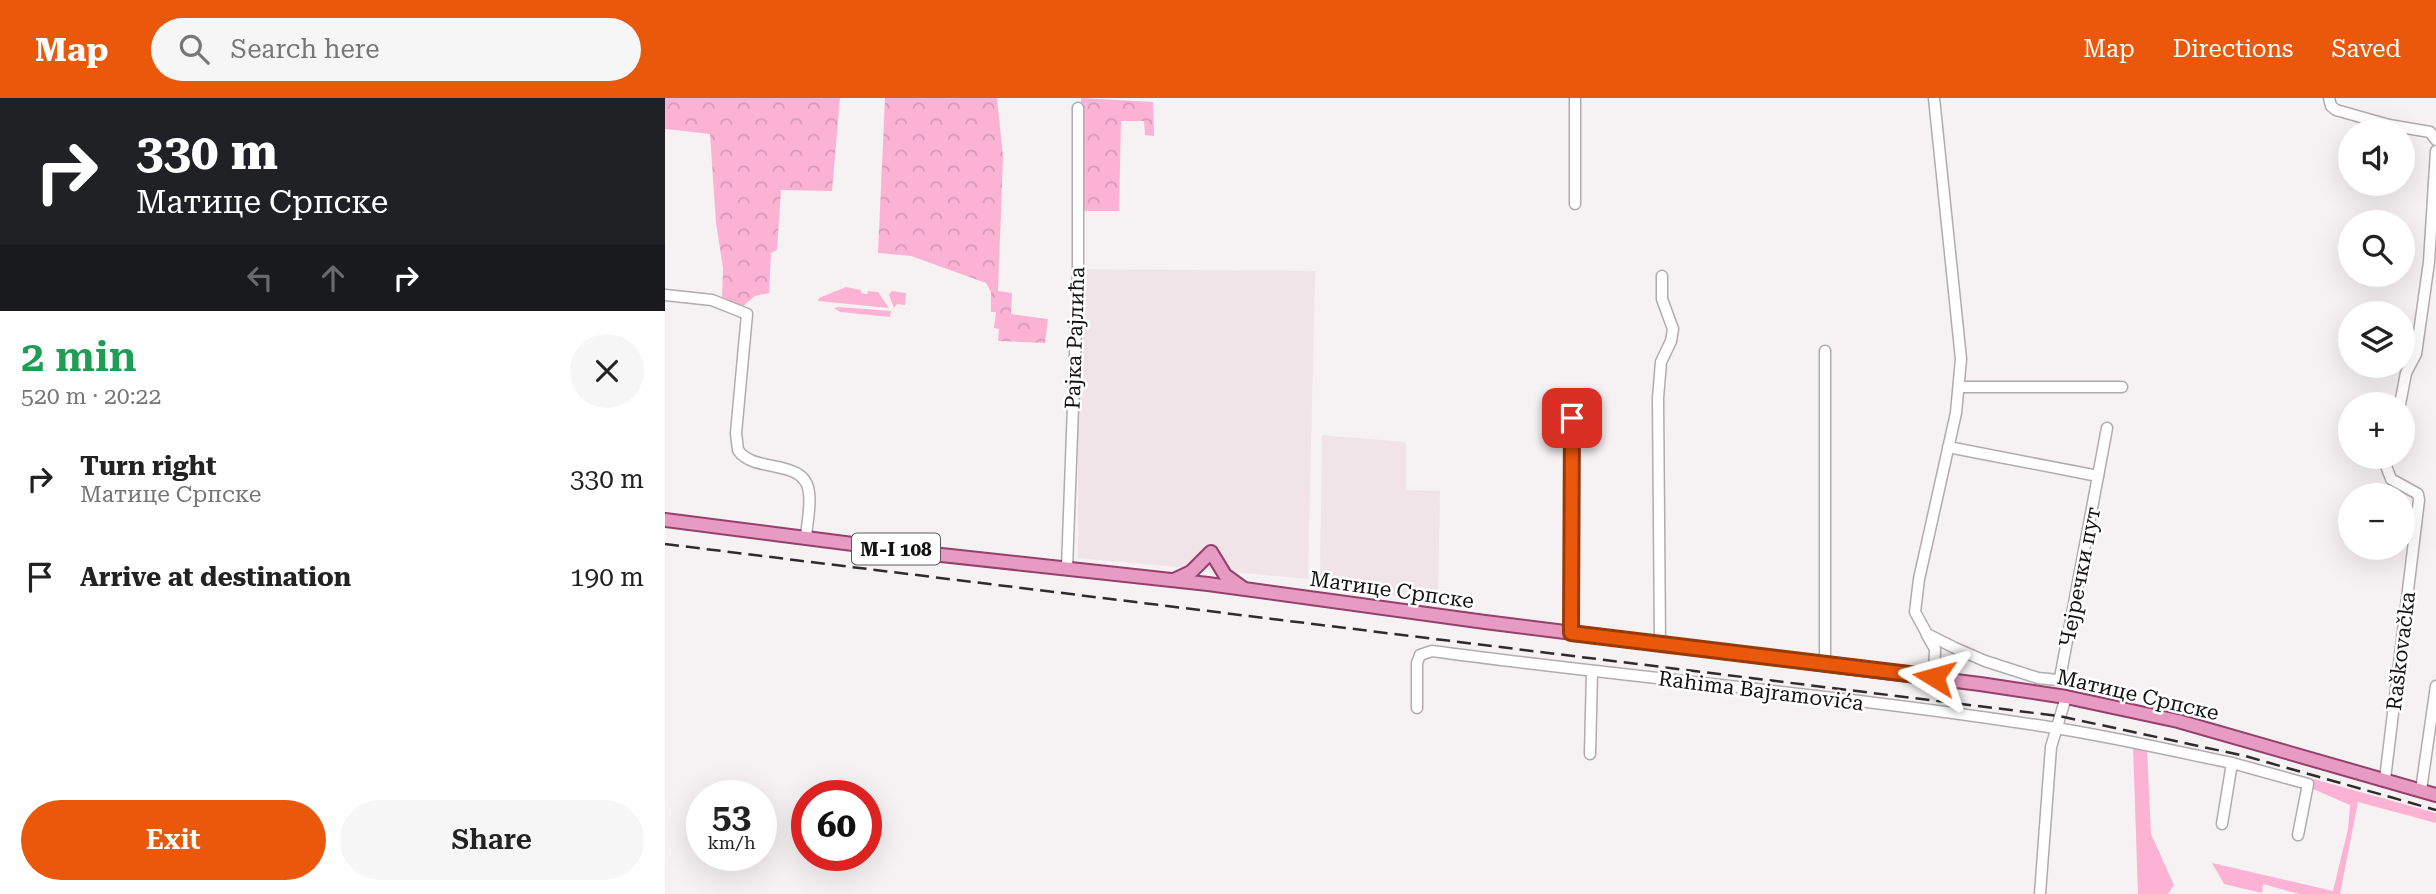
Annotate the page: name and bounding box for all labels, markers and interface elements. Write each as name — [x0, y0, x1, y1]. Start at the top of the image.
search box — [151, 18, 641, 81]
text: Map — [35, 30, 109, 69]
icon: search — [175, 30, 213, 68]
text: Search here — [231, 34, 380, 64]
text: Map — [2083, 35, 2135, 63]
text: Directions — [2173, 35, 2293, 63]
text: Saved — [2331, 35, 2401, 63]
map controls — [2338, 119, 2415, 560]
button: sound — [2338, 119, 2415, 196]
text: 330 m — [136, 124, 278, 181]
icon: right — [21, 126, 112, 217]
text: Матице Српске — [136, 183, 388, 221]
button: search — [2338, 210, 2415, 287]
icon: left — [241, 259, 279, 297]
icon: ahead — [314, 259, 352, 297]
icon: right — [387, 259, 425, 297]
street label: Рајка Рајлића — [1061, 266, 1090, 410]
button: layers — [2338, 301, 2415, 378]
text: 2 min — [21, 332, 137, 381]
button: close — [570, 334, 644, 408]
text: 520 m · 20:22 — [21, 383, 161, 410]
pin — [1542, 388, 1602, 448]
button: + — [2338, 392, 2415, 469]
icon: arrive — [1553, 399, 1591, 437]
text: Turn right — [80, 451, 216, 481]
icon: right — [21, 460, 59, 498]
text: 330 m — [570, 464, 644, 494]
text: Матице Српске — [80, 481, 261, 508]
button: − — [2338, 483, 2415, 560]
street label: Чејречки пут — [2055, 505, 2105, 649]
road number: M-I 108 — [852, 534, 940, 564]
icon: arrive — [21, 558, 59, 596]
text: Arrive at destination — [80, 562, 351, 592]
text: 190 m — [570, 562, 644, 592]
street label: Матице Српске — [1308, 567, 1476, 613]
street label: Raškovačka — [2382, 590, 2420, 712]
position arrow — [1897, 640, 1971, 714]
street label: Матице Српске — [2055, 665, 2221, 725]
street label: Rahima Bajramovića — [1657, 666, 1866, 716]
speed limit sign: 60 — [791, 780, 882, 871]
text: 53 — [712, 796, 751, 837]
button: Exit — [21, 800, 326, 880]
button: Share — [340, 800, 644, 880]
text: km/h — [707, 832, 756, 853]

